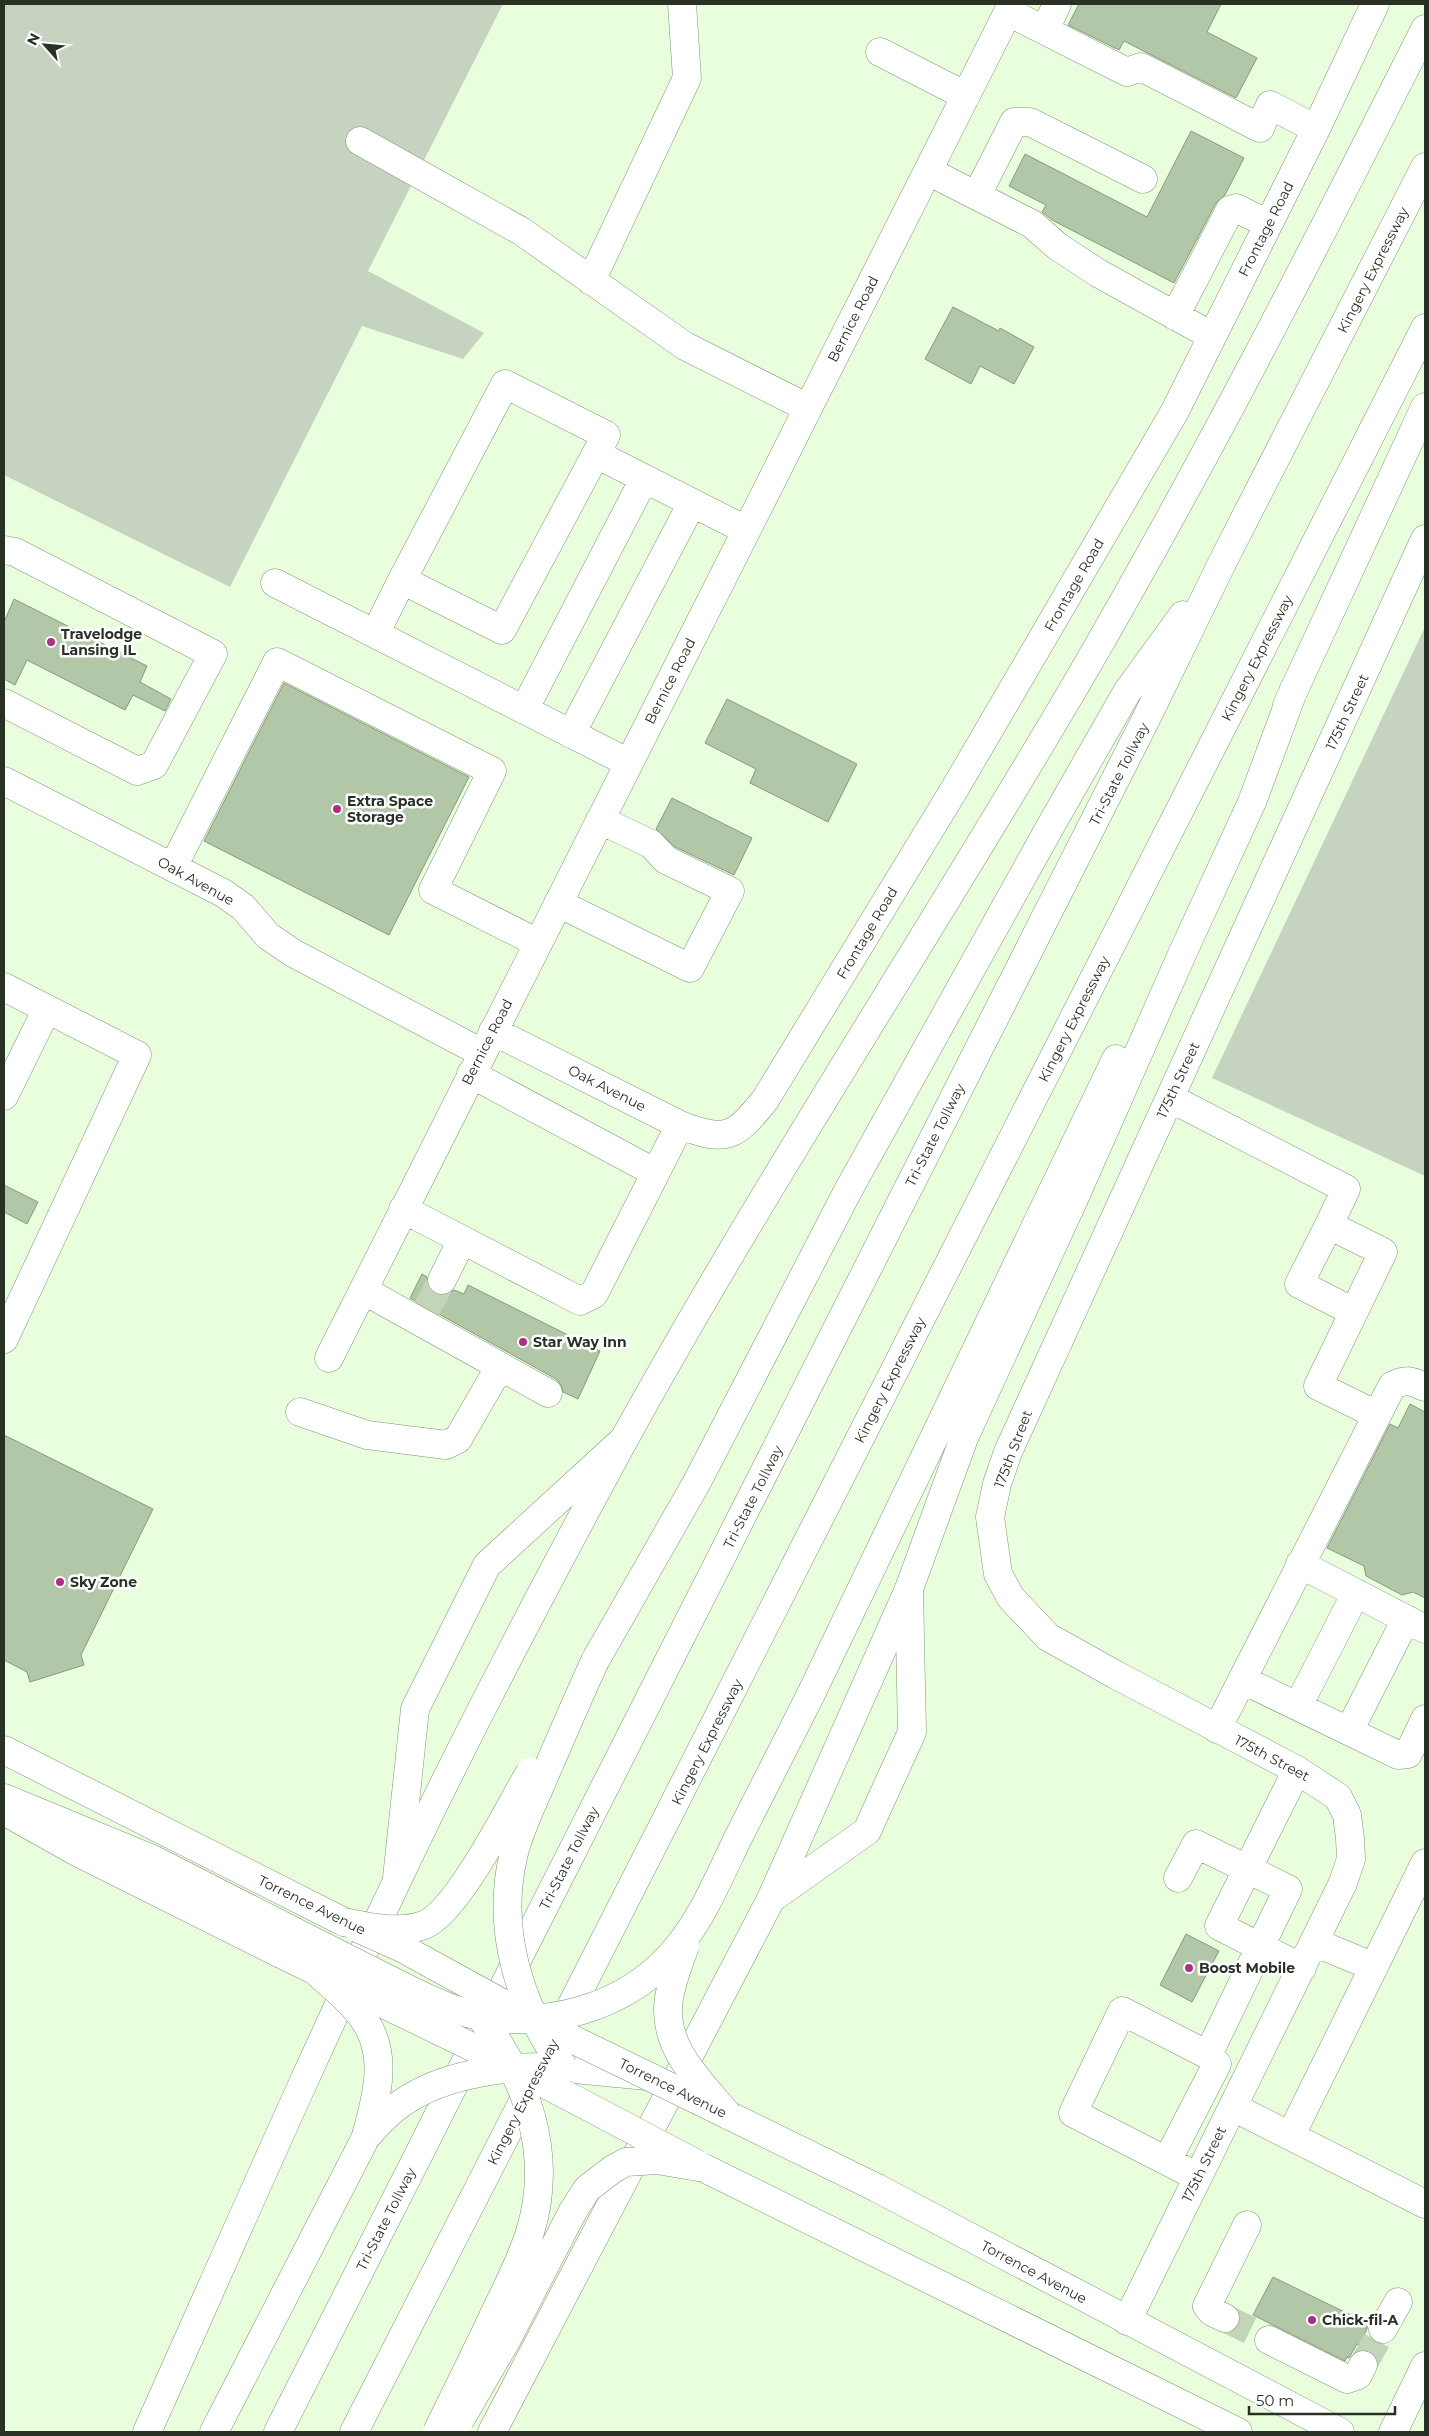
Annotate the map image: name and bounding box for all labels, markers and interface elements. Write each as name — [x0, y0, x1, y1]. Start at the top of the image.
north arrow — [20, 20, 70, 70]
text: N — [23, 30, 44, 48]
street label: Frontage Road — [1234, 178, 1298, 280]
street label: Kingery Expressway — [1333, 204, 1413, 336]
street label: Bernice Road — [824, 273, 882, 365]
street label: Frontage Road — [1040, 535, 1108, 635]
street label: Kingery Expressway — [1217, 592, 1297, 724]
place label: Travelodge Lansing IL — [61, 625, 142, 659]
street label: Bernice Road — [641, 635, 699, 727]
marker: Travelodge Lansing IL — [45, 636, 57, 648]
street label: 175th Street — [1321, 671, 1373, 753]
street label: Tri-State Tollway — [1085, 719, 1153, 829]
place label: Extra Space Storage — [347, 792, 433, 826]
marker: Extra Space Storage — [331, 803, 343, 815]
street label: Oak Avenue — [155, 853, 237, 909]
street label: Frontage Road — [832, 884, 902, 982]
street label: Kingery Expressway — [1034, 953, 1114, 1085]
street label: Bernice Road — [458, 996, 516, 1088]
street label: 175th Street — [1152, 1039, 1204, 1121]
street label: Oak Avenue — [565, 1061, 649, 1115]
street label: Tri-State Tollway — [901, 1080, 969, 1190]
street label: Kingery Expressway — [850, 1314, 930, 1446]
place label: Star Way Inn — [533, 1333, 627, 1351]
marker: Star Way Inn — [517, 1336, 529, 1348]
street label: 175th Street — [990, 1407, 1036, 1491]
street label: Tri-State Tollway — [719, 1442, 787, 1552]
place label: Sky Zone — [70, 1573, 137, 1591]
marker: Sky Zone — [54, 1576, 66, 1588]
street label: Kingery Expressway — [667, 1676, 747, 1808]
street label: 175th Street — [1232, 1731, 1313, 1785]
street label: Tri-State Tollway — [535, 1803, 603, 1913]
street label: Torrence Avenue — [255, 1871, 369, 1939]
place label: Boost Mobile — [1199, 1959, 1295, 1977]
marker: Boost Mobile — [1183, 1962, 1195, 1974]
street label: Kingery Expressway — [483, 2036, 563, 2168]
street label: Torrence Avenue — [616, 2054, 730, 2122]
street label: 175th Street — [1178, 2123, 1230, 2205]
street label: Tri-State Tollway — [352, 2164, 420, 2274]
street label: Torrence Avenue — [978, 2236, 1090, 2308]
place label: Chick-fil-A — [1322, 2311, 1399, 2329]
marker: Chick-fil-A — [1306, 2314, 1318, 2326]
scale bar — [1249, 2384, 1395, 2416]
text: 50 m — [1256, 2391, 1294, 2410]

